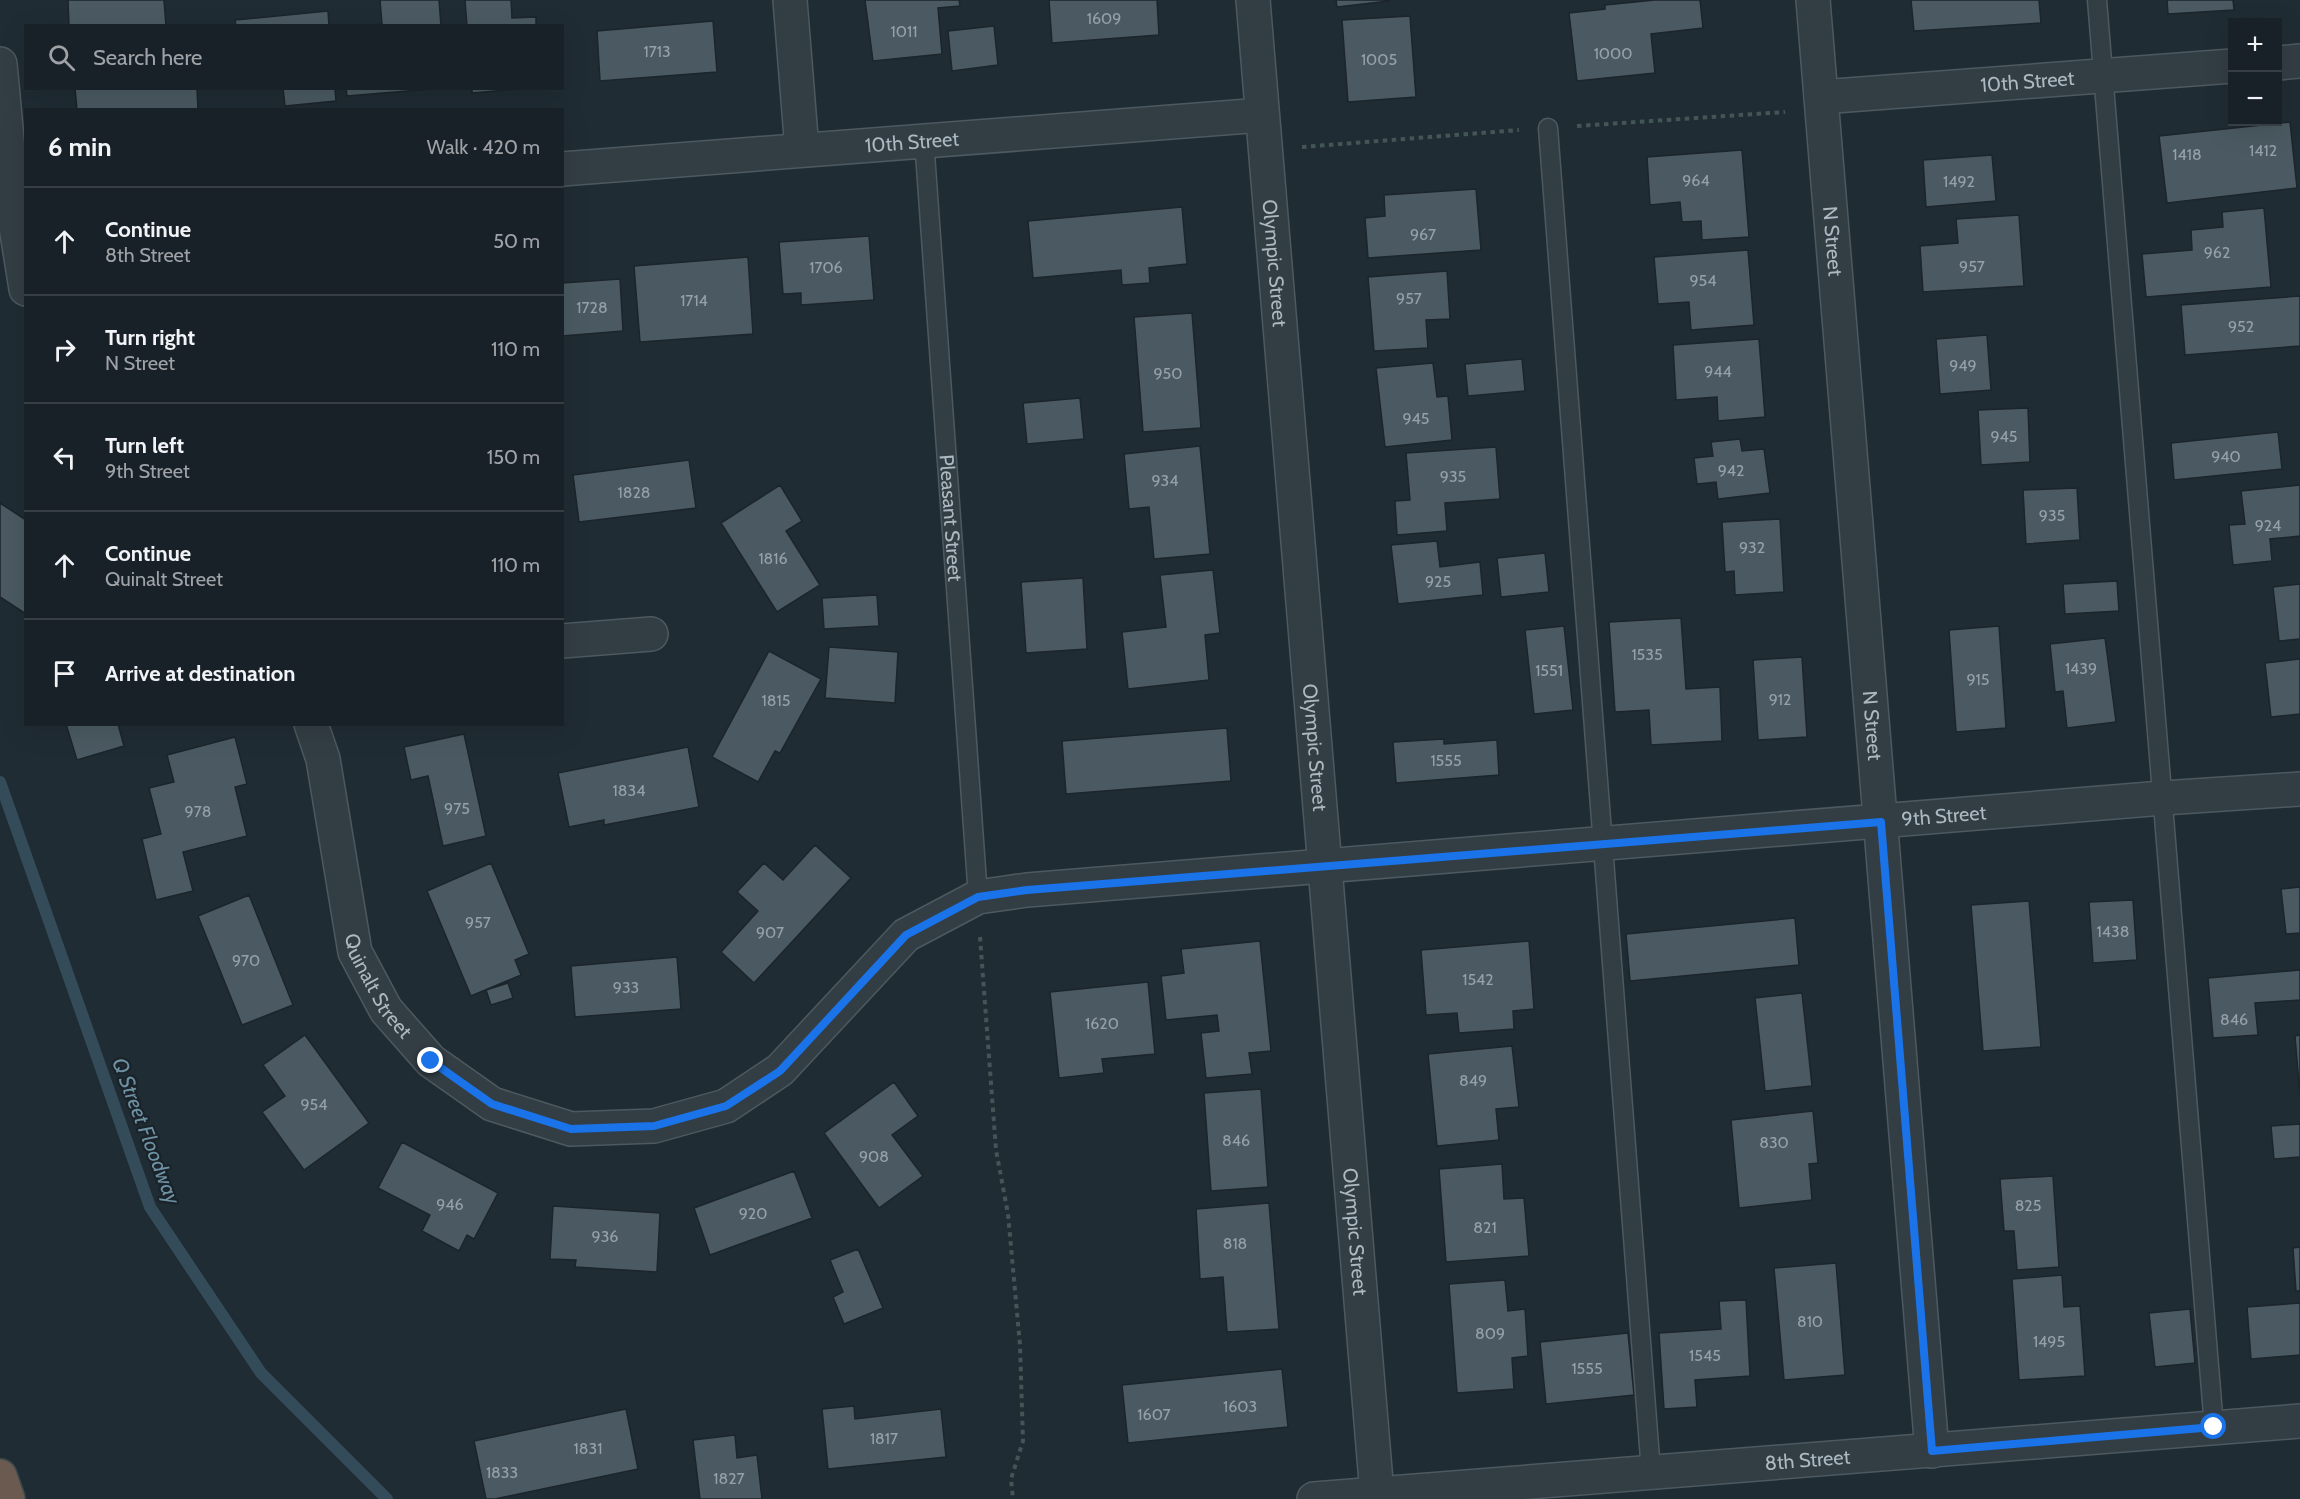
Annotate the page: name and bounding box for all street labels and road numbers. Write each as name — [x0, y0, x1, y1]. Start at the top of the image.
street label: 10th Street — [1980, 66, 2075, 97]
street label: 10th Street — [864, 126, 960, 158]
street label: Olympic Street — [1258, 198, 1292, 328]
street label: N Street — [1818, 205, 1848, 277]
street label: Pleasant Street — [935, 454, 968, 583]
street label: Olympic Street — [1298, 683, 1332, 812]
street label: N Street — [1858, 690, 1887, 762]
street label: 9th Street — [1901, 800, 1987, 831]
street label: Quinalt Street — [340, 932, 417, 1043]
street label: Olympic Street — [1338, 1167, 1373, 1297]
street label: 8th Street — [1764, 1445, 1851, 1475]

